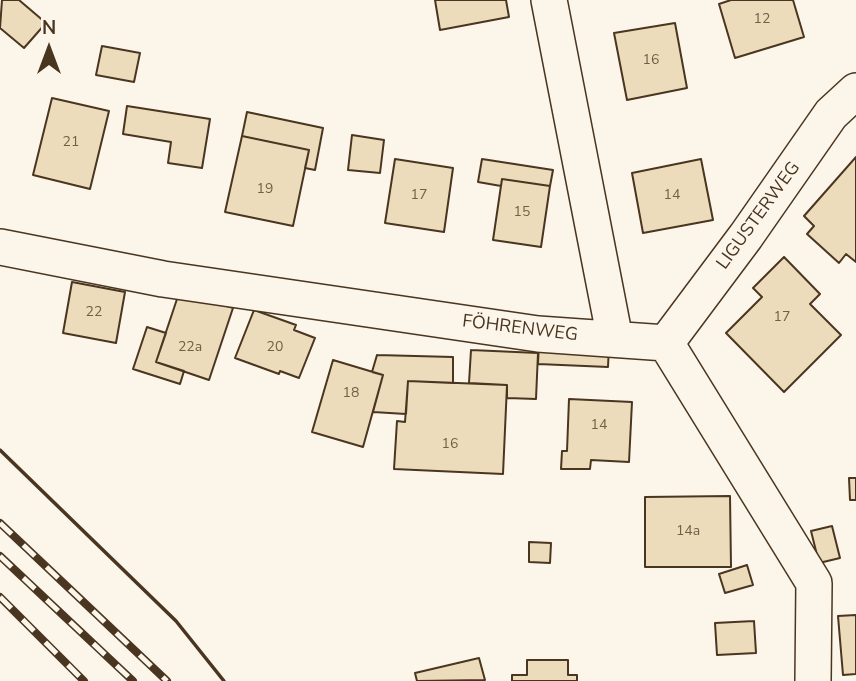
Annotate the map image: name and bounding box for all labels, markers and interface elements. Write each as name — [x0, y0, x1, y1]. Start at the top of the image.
house number: 12 — [754, 12, 770, 28]
north arrow — [14, 14, 84, 84]
text: N — [42, 15, 56, 41]
house number: 16 — [643, 53, 659, 69]
house number: 21 — [63, 135, 79, 151]
street label: LIGUSTERWEG — [713, 158, 805, 274]
house number: 19 — [257, 182, 273, 198]
house number: 17 — [411, 188, 427, 204]
house number: 14 — [664, 188, 680, 204]
house number: 15 — [514, 205, 530, 221]
house number: 22 — [86, 305, 102, 321]
house number: 17 — [774, 310, 790, 326]
street label: FÖHRENWEG — [461, 311, 579, 347]
house number: 22a — [178, 340, 202, 356]
house number: 20 — [267, 340, 283, 356]
house number: 18 — [343, 386, 359, 402]
house number: 14 — [591, 418, 607, 434]
house number: 16 — [442, 437, 458, 453]
house number: 14a — [676, 524, 700, 540]

